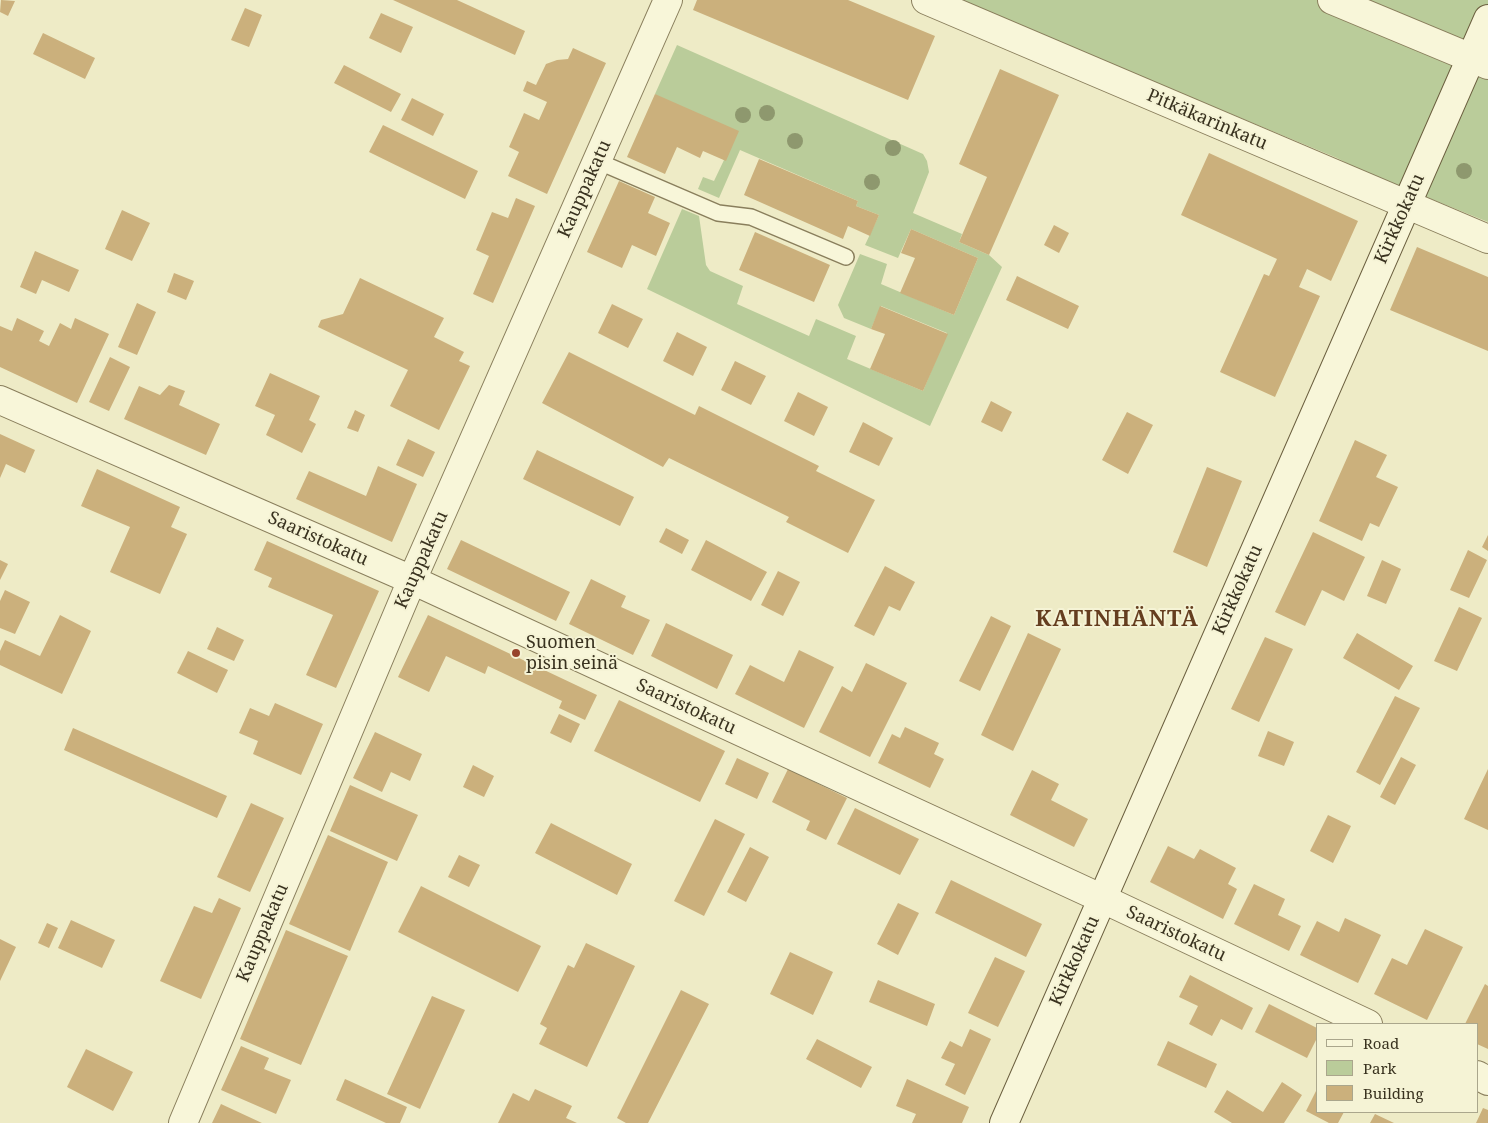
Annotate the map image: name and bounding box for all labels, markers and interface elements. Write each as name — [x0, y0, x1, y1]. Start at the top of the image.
street label: Pitkäkarinkatu — [1144, 85, 1270, 155]
street label: Kauppakatu — [554, 137, 616, 241]
street label: Kirkkokatu — [1371, 171, 1429, 267]
street label: Saaristokatu — [264, 507, 372, 571]
street label: Kauppakatu — [391, 508, 453, 612]
street label: Kirkkokatu — [1209, 542, 1267, 638]
district label: KATINHÄNTÄ — [1034, 607, 1200, 633]
place label: Suomen pisin seinä — [526, 632, 618, 674]
marker: Suomen pisin seinä — [510, 647, 522, 659]
street label: Saaristokatu — [633, 674, 739, 740]
street label: Kauppakatu — [233, 881, 293, 985]
street label: Saaristokatu — [1123, 901, 1229, 967]
street label: Kirkkokatu — [1046, 913, 1104, 1009]
legend — [1316, 1023, 1478, 1113]
text: Road — [1363, 1033, 1399, 1053]
text: Park — [1363, 1058, 1396, 1078]
text: Building — [1363, 1083, 1424, 1103]

